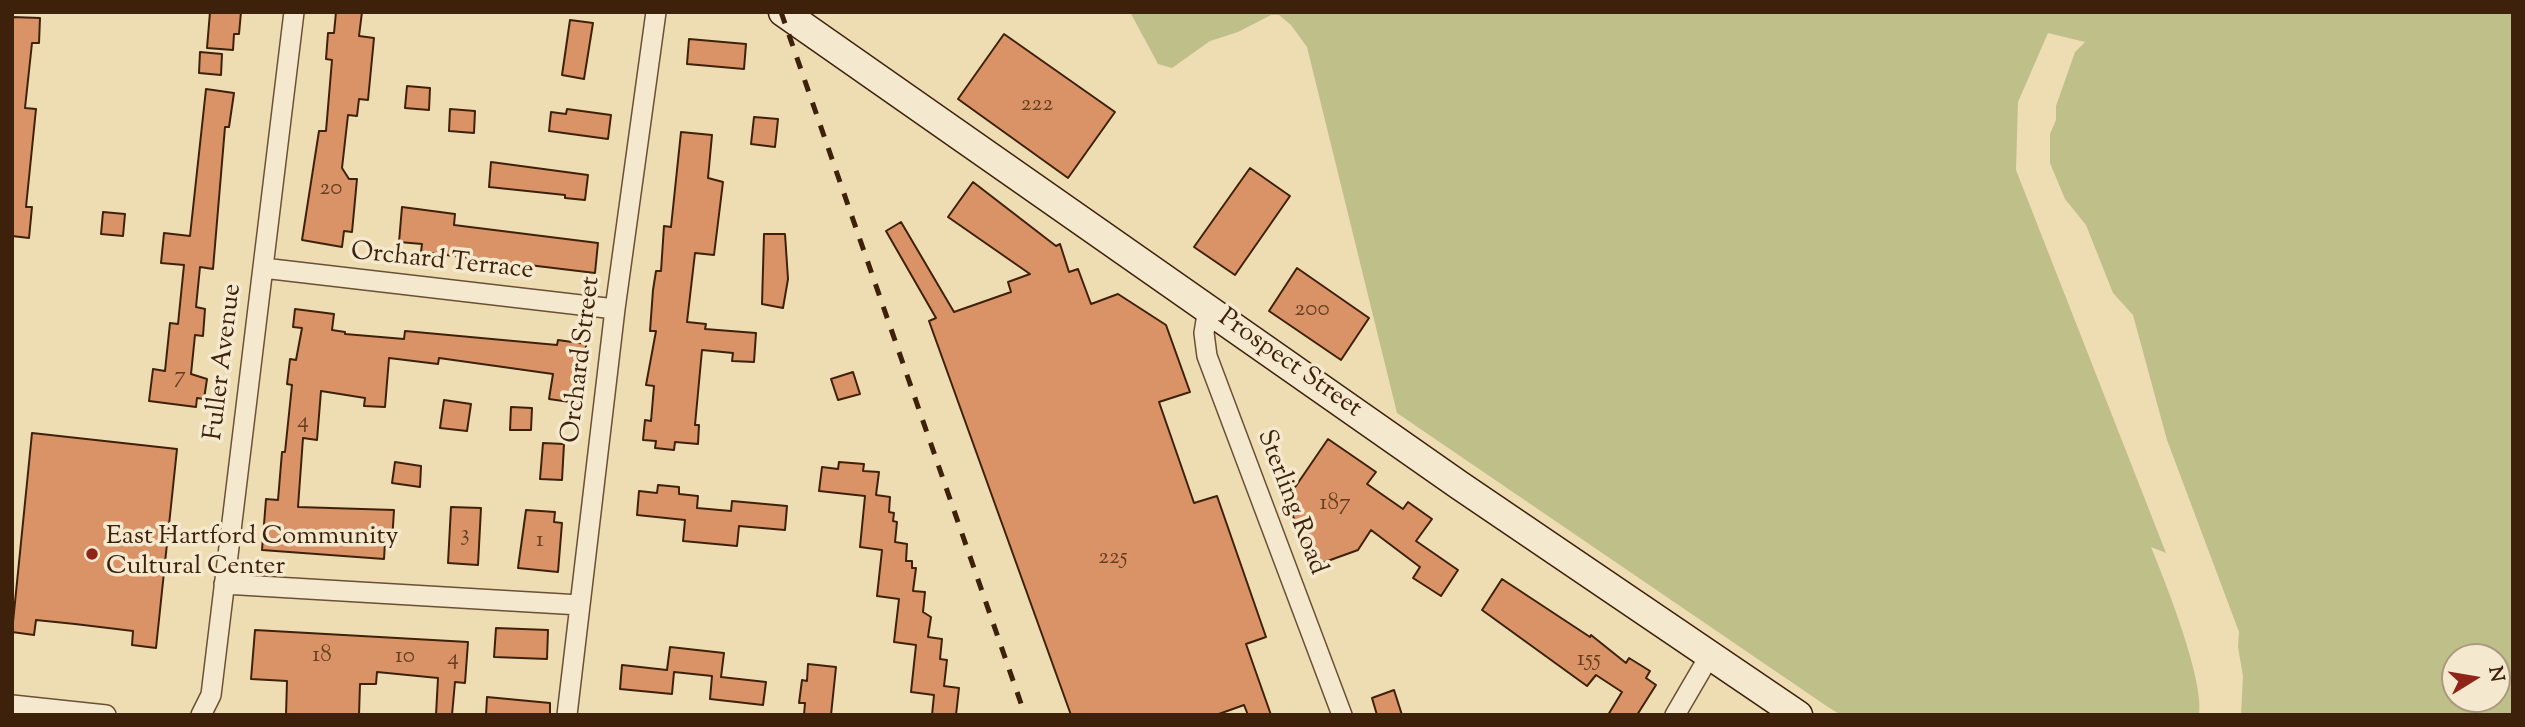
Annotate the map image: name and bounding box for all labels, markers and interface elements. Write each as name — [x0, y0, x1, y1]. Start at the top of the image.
house number: 222 — [1021, 92, 1053, 120]
house number: 20 — [320, 176, 342, 204]
street label: Orchard Terrace — [349, 238, 535, 288]
street label: Orchard Street — [557, 275, 609, 445]
street label: Fuller Avenue — [200, 282, 250, 442]
house number: 200 — [1294, 297, 1330, 325]
street label: Prospect Street — [1211, 304, 1367, 426]
house number: 7 — [174, 364, 186, 392]
house number: 4 — [297, 409, 309, 437]
street label: Sterling Road — [1248, 426, 1332, 580]
house number: 187 — [1320, 491, 1350, 519]
house number: 3 — [460, 522, 470, 550]
place label: East Hartford Community Cultural Center — [106, 523, 398, 584]
house number: 1 — [536, 528, 544, 556]
house number: 225 — [1098, 545, 1128, 573]
marker: East Hartford Community Cultural Center — [84, 546, 100, 562]
house number: 18 — [312, 643, 332, 671]
north arrow — [2441, 643, 2511, 713]
house number: 10 — [395, 644, 415, 672]
house number: 4 — [447, 646, 459, 674]
house number: 155 — [1577, 647, 1601, 675]
text: N — [2480, 664, 2510, 684]

